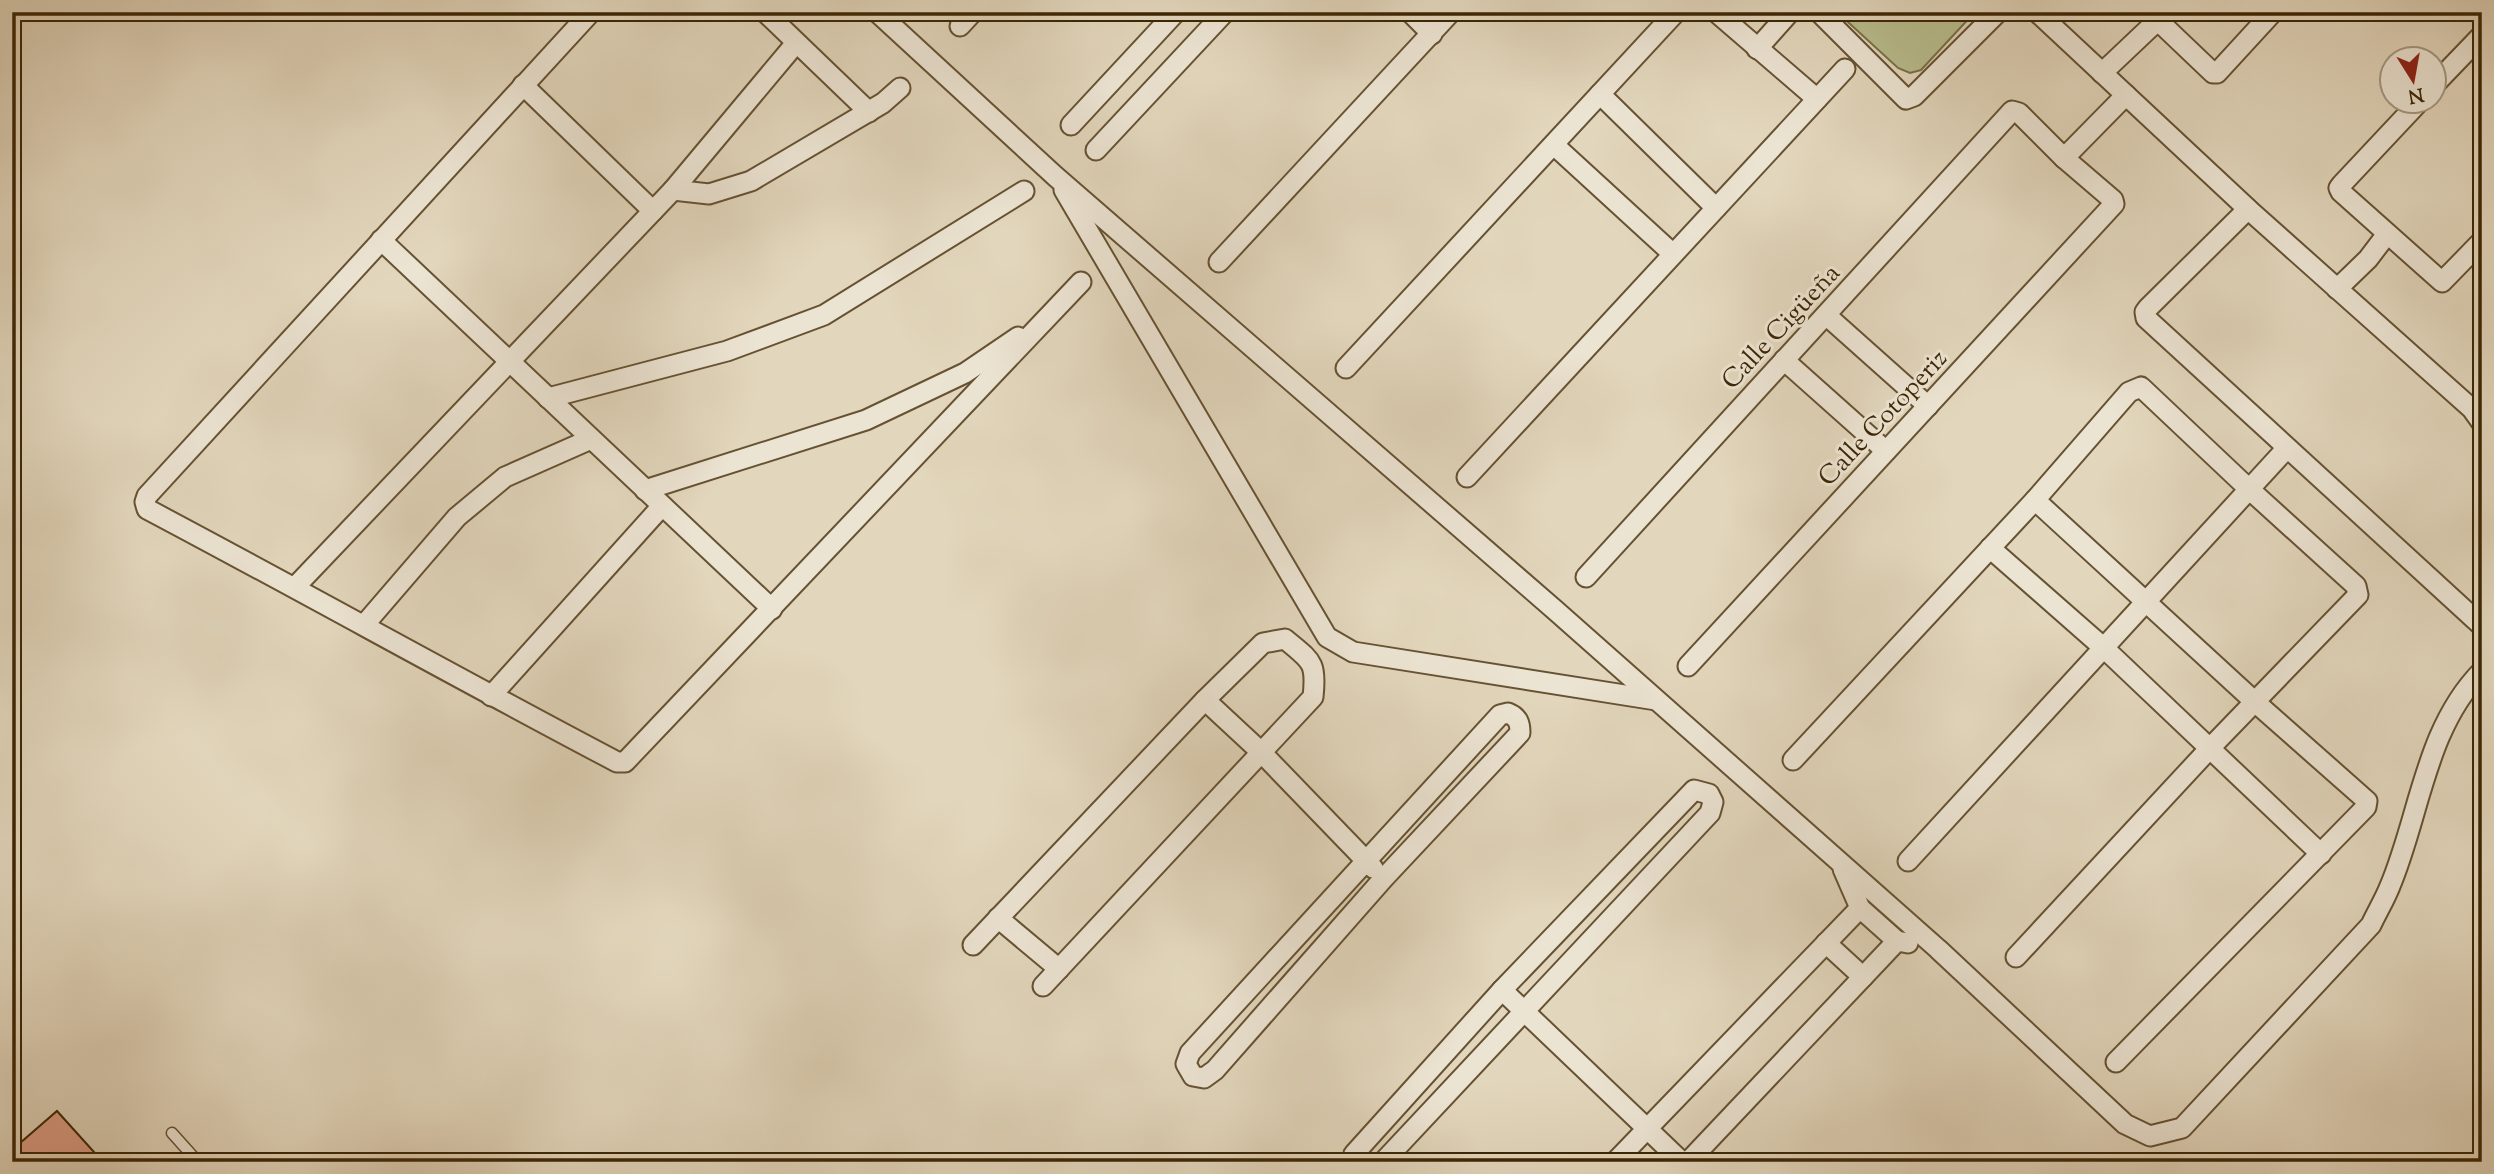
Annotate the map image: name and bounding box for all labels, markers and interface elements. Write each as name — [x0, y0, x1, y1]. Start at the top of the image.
north arrow — [2378, 46, 2448, 116]
text: N — [2406, 80, 2426, 109]
street label: Calle Cigüeña — [1714, 257, 1850, 399]
street label: Calle Cotoperiz — [1811, 342, 1957, 495]

